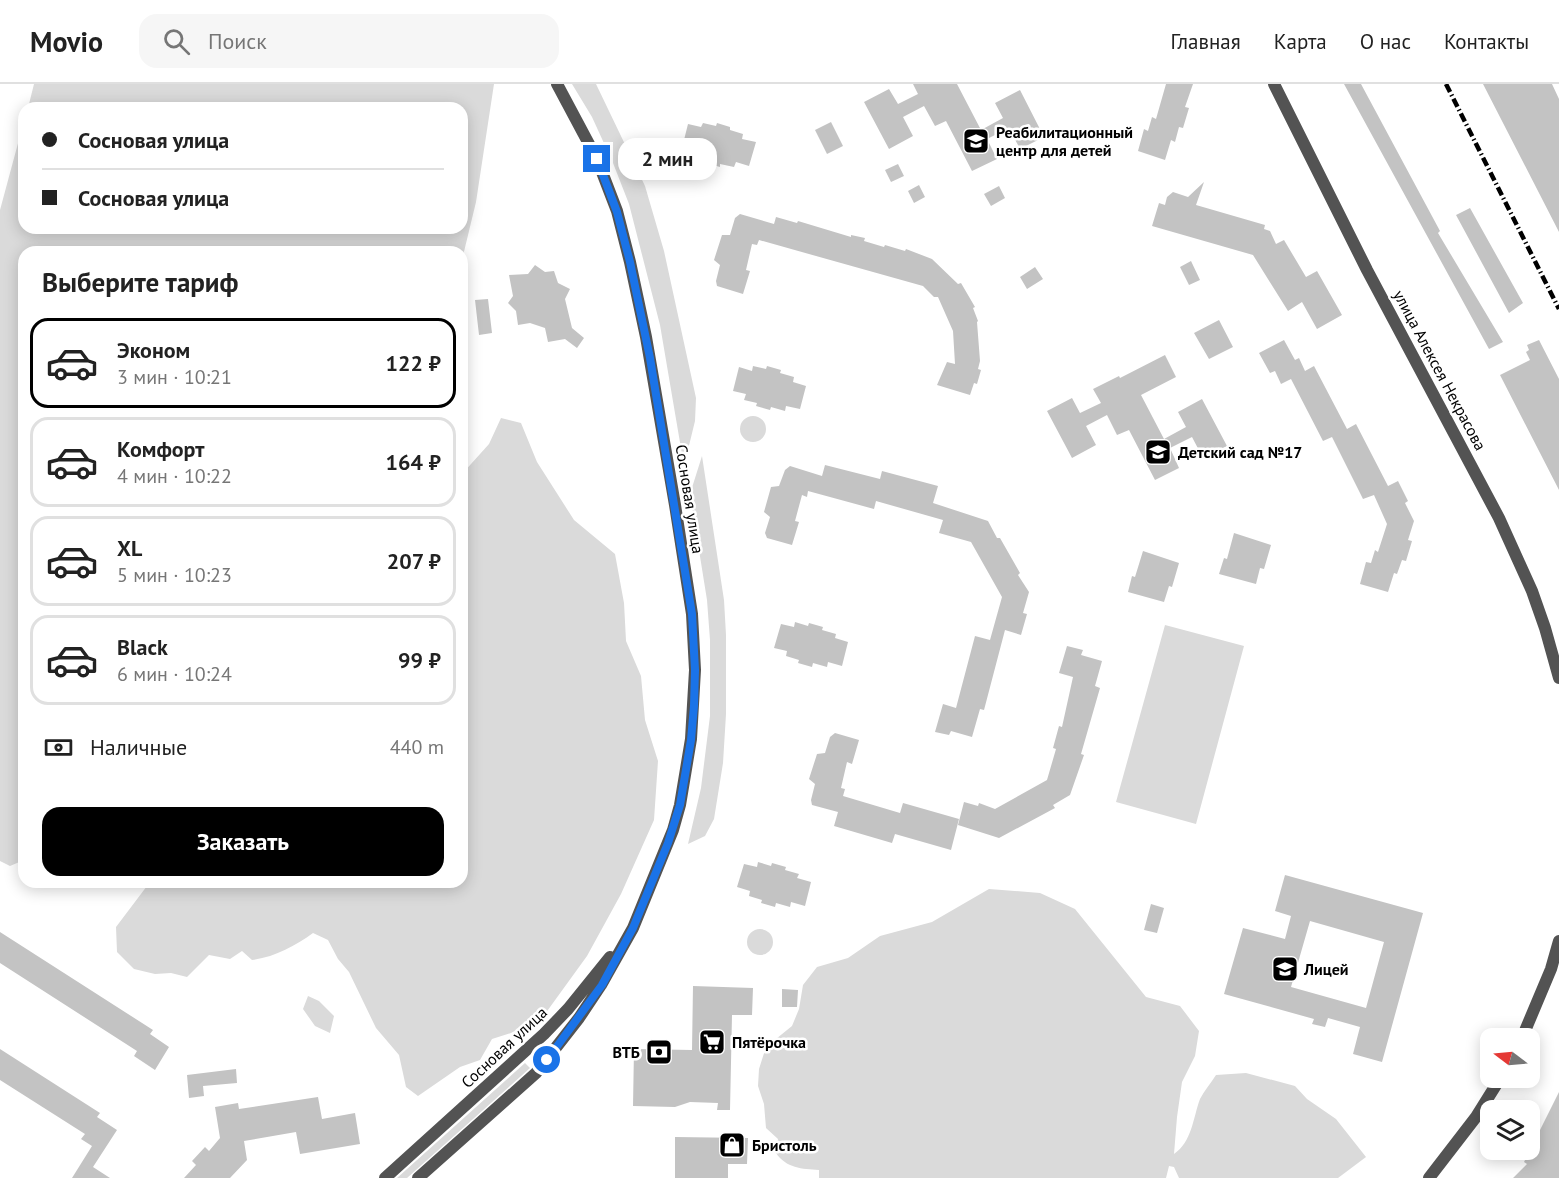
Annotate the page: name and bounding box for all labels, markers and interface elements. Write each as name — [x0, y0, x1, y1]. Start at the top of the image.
search box — [139, 14, 559, 68]
text: Movio — [30, 23, 103, 60]
icon: search — [160, 25, 193, 58]
text: Поиск — [208, 27, 267, 55]
text: Главная — [1170, 28, 1241, 55]
text: Карта — [1274, 28, 1327, 55]
text: О нас — [1360, 28, 1411, 55]
text: Контакты — [1444, 28, 1529, 55]
place label: Реабилитационный центр для детей — [996, 122, 1133, 160]
text: Сосновая улица — [78, 126, 229, 154]
school or university icon: Реабилитационный центр для детей — [961, 126, 991, 156]
callout: 2 мин — [618, 138, 717, 180]
route end — [583, 145, 610, 172]
text: 2 мин — [642, 146, 693, 172]
text: Сосновая улица — [78, 184, 229, 212]
text: Выберите тариф — [42, 265, 238, 299]
street label: улица Алексея Некрасова — [1389, 286, 1491, 454]
icon: car — [45, 336, 99, 390]
text: Эконом — [117, 336, 190, 364]
text: 122 ₽ — [386, 349, 441, 377]
text: 3 мин · 10:21 — [117, 364, 232, 390]
icon: car — [45, 435, 99, 489]
text: Комфорт — [117, 435, 205, 463]
school or university icon: Детский сад №17 — [1143, 437, 1173, 467]
place label: Детский сад №17 — [1178, 442, 1302, 462]
street label: Сосновая улица — [672, 443, 708, 555]
text: 164 ₽ — [386, 448, 441, 476]
text: 4 мин · 10:22 — [117, 463, 232, 489]
icon: car — [45, 534, 99, 588]
text: XL — [117, 534, 142, 562]
text: 207 ₽ — [387, 547, 441, 575]
text: 5 мин · 10:23 — [117, 562, 232, 588]
icon: car — [45, 633, 99, 687]
text: Black — [117, 633, 168, 661]
text: 99 ₽ — [398, 646, 441, 674]
text: 6 мин · 10:24 — [117, 661, 232, 687]
icon: cash — [42, 731, 75, 764]
text: Наличные — [90, 733, 187, 761]
text: 440 m — [390, 734, 444, 760]
button: Заказать — [42, 807, 444, 876]
school or university icon: Лицей — [1270, 954, 1300, 984]
place label: Лицей — [1303, 959, 1348, 979]
street label: Сосновая улица — [457, 1002, 551, 1092]
supermarket icon: Пятёрочка — [697, 1027, 727, 1057]
north arrow — [1480, 1028, 1540, 1088]
map controls — [1480, 1028, 1540, 1160]
place label: Пятёрочка — [732, 1032, 806, 1052]
bank icon: ВТБ — [644, 1037, 674, 1067]
place label: ВТБ — [613, 1042, 640, 1062]
route start — [533, 1046, 560, 1073]
button: layers — [1480, 1100, 1540, 1160]
shop icon: Бристоль — [717, 1130, 747, 1160]
place label: Бристоль — [752, 1135, 817, 1155]

